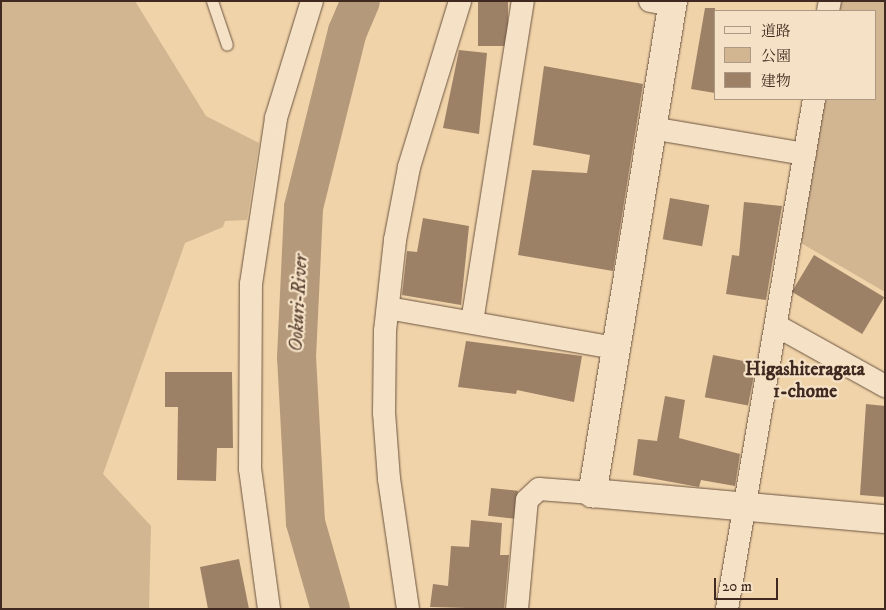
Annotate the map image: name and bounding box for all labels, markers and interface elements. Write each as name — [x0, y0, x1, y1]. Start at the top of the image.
legend — [714, 10, 876, 100]
text: 道路 — [761, 22, 791, 41]
text: 公園 — [761, 47, 791, 66]
text: 建物 — [761, 72, 791, 91]
water label: Ookuri-River — [285, 254, 313, 352]
district label: Higashiteragata 1-chome — [745, 359, 865, 403]
scale bar — [716, 568, 780, 600]
text: 20 m — [722, 577, 752, 596]

